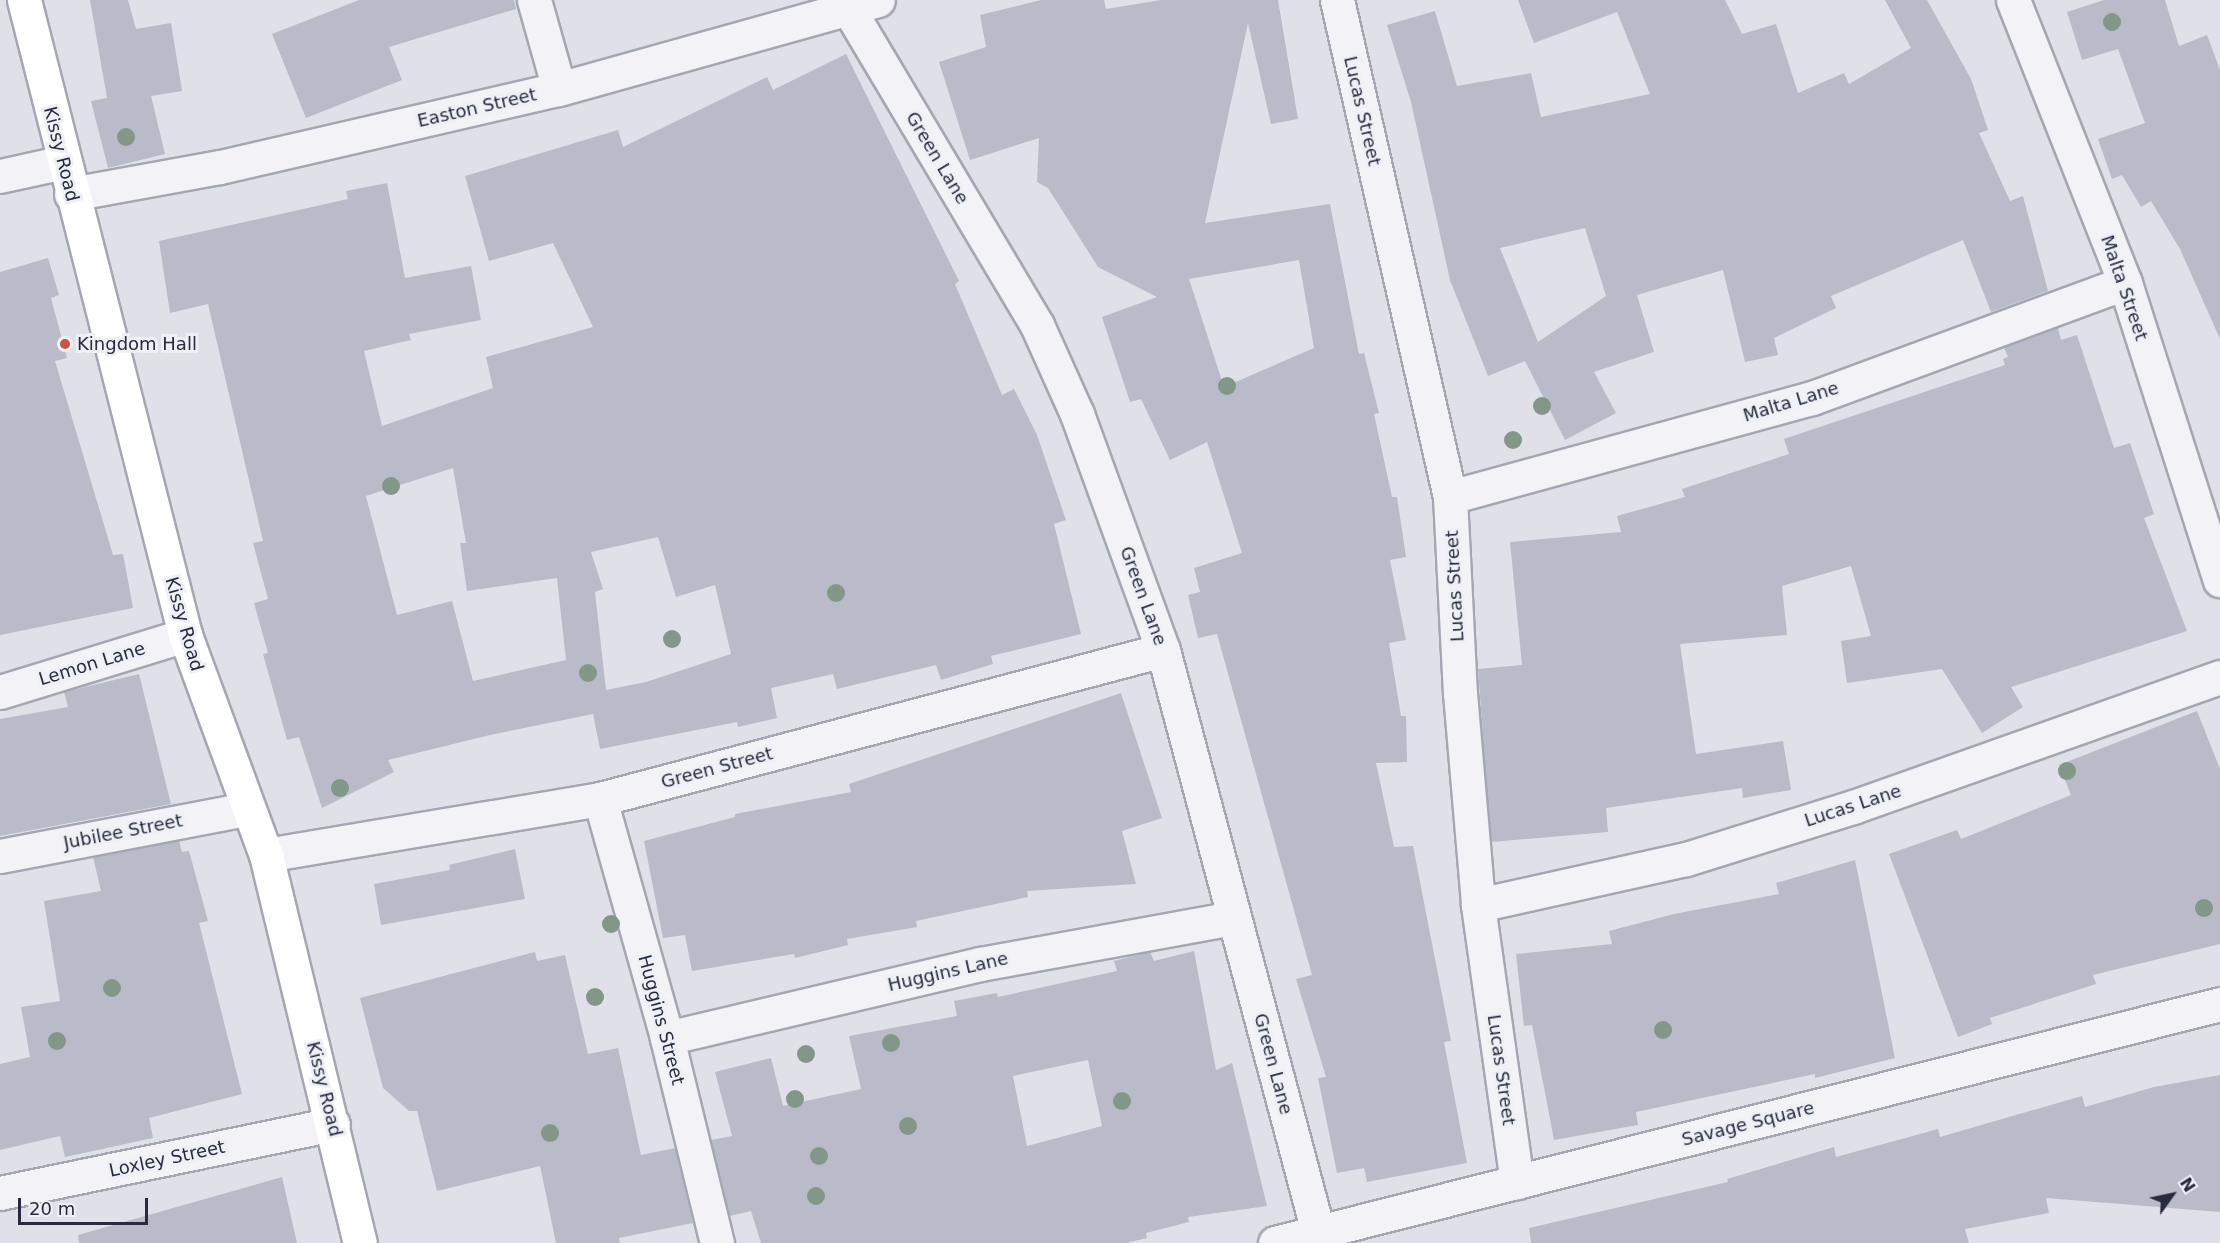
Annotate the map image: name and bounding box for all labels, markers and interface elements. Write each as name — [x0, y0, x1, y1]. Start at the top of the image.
street label: Lucas Street — [1339, 54, 1385, 168]
street label: Easton Street — [415, 84, 539, 132]
street label: Kissy Road — [39, 104, 83, 204]
street label: Green Lane — [901, 108, 973, 208]
street label: Malta Street — [2096, 232, 2152, 344]
place label: Kingdom Hall — [77, 333, 197, 355]
marker: Kingdom Hall — [58, 337, 72, 351]
street label: Malta Lane — [1741, 377, 1841, 427]
street label: Lucas Street — [1441, 530, 1469, 642]
street label: Green Lane — [1115, 544, 1171, 648]
street label: Kissy Road — [160, 574, 208, 674]
street label: Lemon Lane — [36, 638, 148, 690]
street label: Green Street — [659, 743, 775, 793]
street label: Lucas Lane — [1802, 780, 1904, 832]
street label: Jubilee Street — [62, 810, 184, 854]
street label: Huggins Lane — [886, 948, 1010, 996]
street label: Huggins Street — [633, 952, 689, 1088]
street label: Green Lane — [1249, 1011, 1297, 1117]
street label: Lucas Street — [1483, 1013, 1519, 1127]
street label: Kissy Road — [302, 1039, 346, 1139]
street label: Savage Square — [1680, 1097, 1816, 1151]
street label: Loxley Street — [107, 1136, 227, 1182]
north arrow — [2142, 1165, 2202, 1225]
text: N — [2176, 1174, 2199, 1196]
scale bar — [21, 1186, 152, 1224]
text: 20 m — [29, 1198, 75, 1219]

